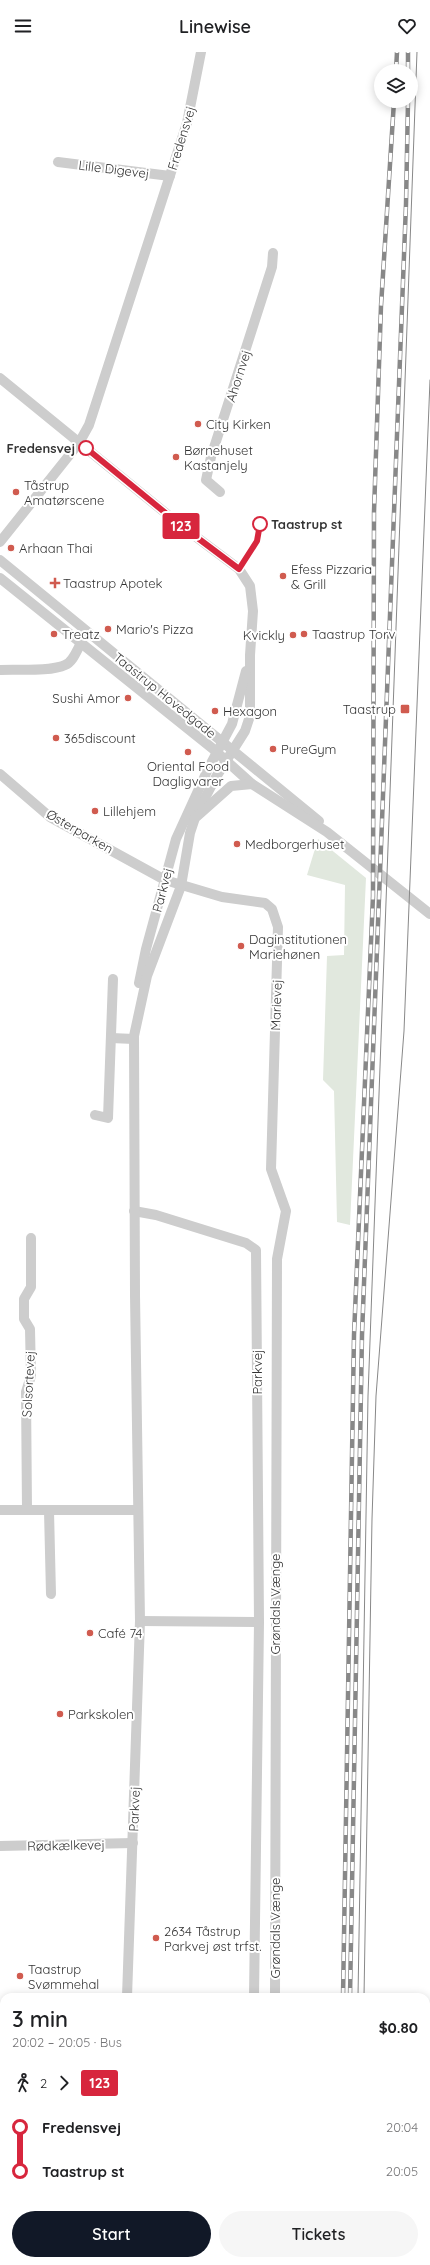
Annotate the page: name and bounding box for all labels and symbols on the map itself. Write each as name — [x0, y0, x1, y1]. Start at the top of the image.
street label: Fredensvej — [164, 104, 198, 172]
street label: Lille Digevej — [78, 157, 150, 181]
street label: Ahornvej — [222, 348, 254, 404]
place label: City Kirken — [206, 416, 271, 432]
marker: City Kirken — [193, 419, 203, 429]
place label: Fredensvej — [6, 440, 75, 456]
marker: Fredensvej — [78, 440, 94, 456]
place label: Børnehuset Kastanjely — [184, 442, 253, 473]
marker: Børnehuset Kastanjely — [171, 452, 181, 462]
place label: Tåstrup Amatørscene — [24, 477, 104, 508]
marker: Tåstrup Amatørscene — [11, 487, 21, 497]
line badge: 123 — [158, 513, 204, 539]
marker: Taastrup st — [252, 516, 268, 532]
place label: Taastrup st — [271, 516, 343, 532]
place label: Arhaan Thai — [19, 540, 93, 556]
marker: Arhaan Thai — [6, 543, 16, 553]
place label: Efess Pizzaria & Grill — [291, 561, 372, 592]
marker: Efess Pizzaria & Grill — [278, 571, 288, 581]
place label: Taastrup Apotek — [63, 575, 163, 591]
marker: Taastrup Apotek — [50, 578, 60, 588]
place label: Mario's Pizza — [116, 621, 193, 637]
marker: Mario's Pizza — [103, 624, 113, 634]
place label: Treatz — [62, 626, 100, 642]
place label: Taastrup Torv — [312, 626, 396, 642]
place label: Kvickly — [243, 627, 285, 643]
marker: Treatz — [49, 629, 59, 639]
marker: Taastrup Torv — [299, 629, 309, 639]
marker: Kvickly — [288, 630, 298, 640]
street label: Taastrup Hovedgade — [111, 649, 219, 741]
place label: Sushi Amor — [52, 690, 120, 706]
marker: Sushi Amor — [123, 693, 133, 703]
place label: Taastrup — [343, 701, 396, 717]
place label: Hexagon — [223, 703, 277, 719]
marker: Taastrup — [399, 703, 411, 715]
marker: Hexagon — [210, 706, 220, 716]
place label: 365discount — [64, 730, 136, 746]
marker: 365discount — [51, 733, 61, 743]
place label: PureGym — [281, 741, 336, 757]
marker: PureGym — [268, 744, 278, 754]
marker: Oriental Food Dagligvarer — [183, 747, 193, 757]
place label: Oriental Food Dagligvarer — [147, 758, 229, 789]
place label: Lillehjem — [103, 803, 156, 819]
street label: Østerparken — [44, 805, 116, 857]
marker: Lillehjem — [90, 806, 100, 816]
place label: Medborgerhuset — [245, 836, 344, 852]
marker: Medborgerhuset — [232, 839, 242, 849]
street label: Parkvej — [148, 866, 176, 914]
place label: Daginstitutionen Mariehønen — [249, 931, 347, 962]
marker: Daginstitutionen Mariehønen — [236, 941, 246, 951]
street label: Marievej — [267, 979, 285, 1031]
street label: Parkvej — [249, 1349, 265, 1395]
street label: Solsortevej — [18, 1350, 38, 1418]
street label: Grøndals Vænge — [267, 1554, 283, 1654]
place label: Café 74 — [98, 1625, 143, 1641]
marker: Café 74 — [85, 1628, 95, 1638]
place label: Parkskolen — [68, 1706, 134, 1722]
marker: Parkskolen — [55, 1709, 65, 1719]
street label: Parkvej — [125, 1786, 143, 1832]
street label: Rødkælkevej — [27, 1836, 105, 1854]
street label: Grøndals Vænge — [267, 1878, 283, 1978]
place label: 2634 Tåstrup Parkvej øst trfst. — [164, 1923, 262, 1954]
marker: 2634 Tåstrup Parkvej øst trfst. — [151, 1933, 161, 1943]
place label: Taastrup Svømmehal — [28, 1961, 99, 1992]
marker: Taastrup Svømmehal — [15, 1971, 25, 1981]

